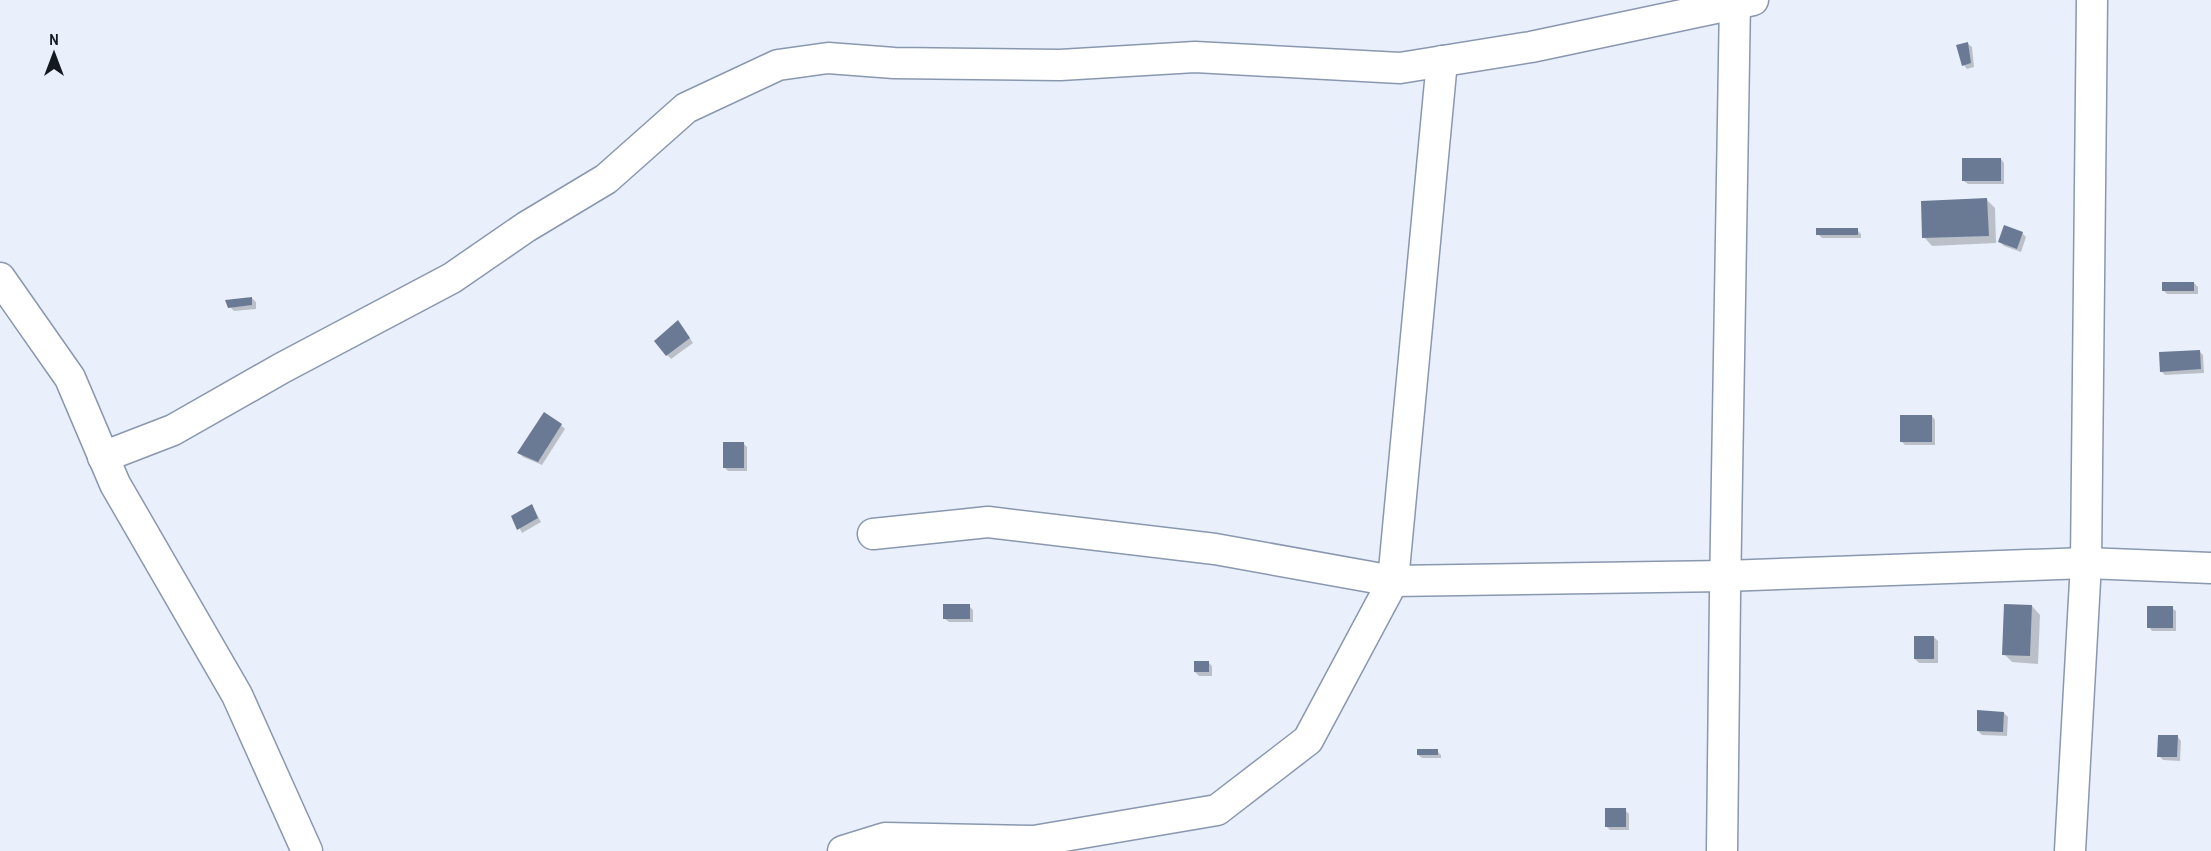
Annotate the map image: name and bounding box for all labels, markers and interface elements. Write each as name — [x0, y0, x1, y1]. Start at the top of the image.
north arrow — [24, 24, 84, 84]
text: N — [49, 28, 59, 50]

